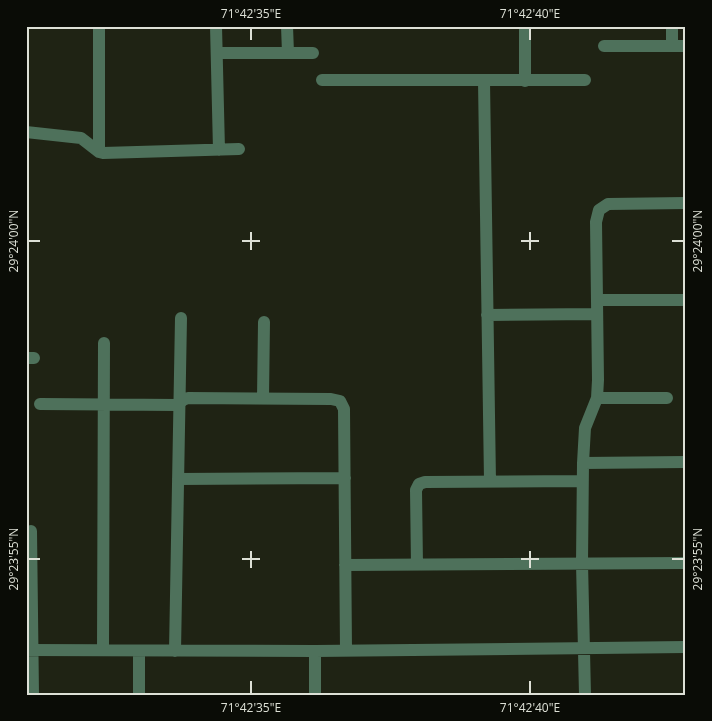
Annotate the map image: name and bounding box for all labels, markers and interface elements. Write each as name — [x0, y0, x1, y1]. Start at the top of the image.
text: 71°42'35"E — [221, 5, 281, 22]
text: 71°42'40"E — [500, 5, 560, 22]
text: 29°24'00"N — [5, 210, 22, 272]
text: 29°24'00"N — [689, 210, 706, 272]
text: 29°23'55"N — [5, 528, 22, 590]
text: 29°23'55"N — [689, 528, 706, 590]
text: 71°42'35"E — [221, 699, 281, 716]
text: 71°42'40"E — [500, 699, 560, 716]

